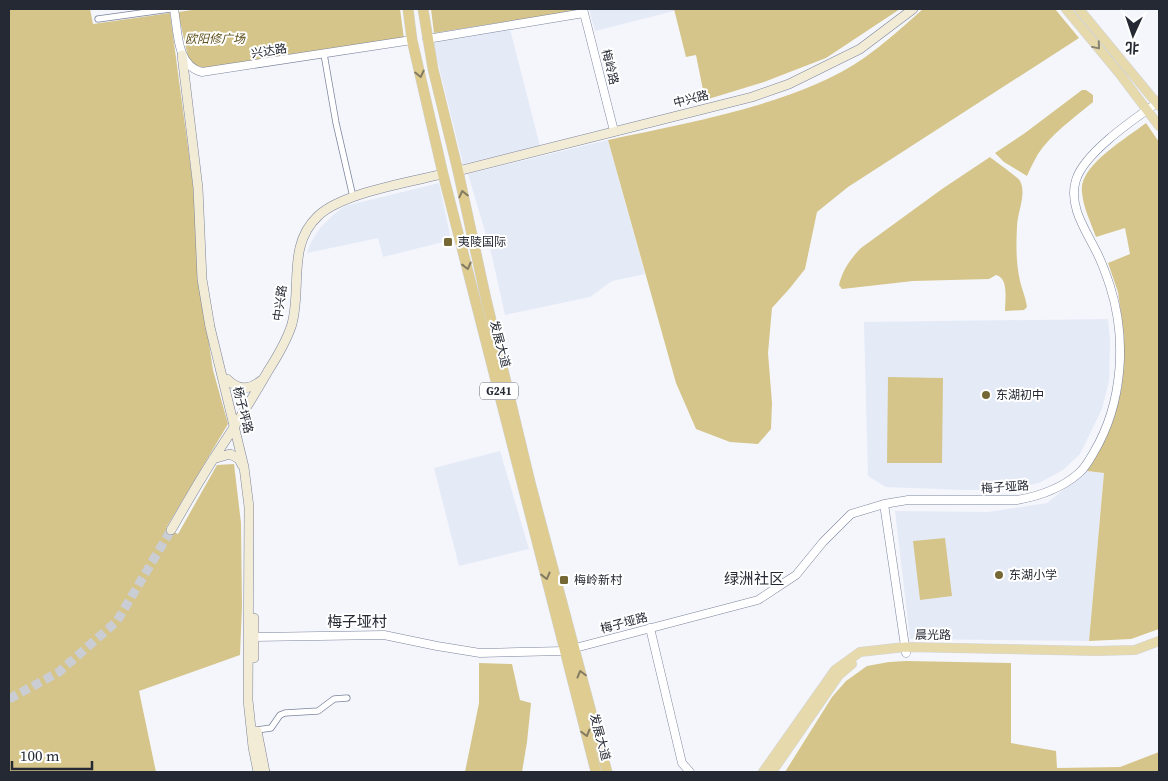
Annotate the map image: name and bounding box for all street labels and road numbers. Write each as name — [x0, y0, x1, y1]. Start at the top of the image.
street label: 兴达路 — [250, 40, 288, 62]
street label: 梅岭路 — [598, 48, 622, 86]
street label: 中兴路 — [672, 87, 710, 111]
street label: 中兴路 — [270, 284, 290, 322]
street label: 发展大道 — [486, 319, 514, 369]
road number: G241 — [480, 382, 518, 400]
street label: 杨子坪路 — [229, 385, 257, 435]
street label: 梅子垭路 — [980, 477, 1030, 497]
street label: 梅子垭路 — [599, 609, 649, 637]
street label: 晨光路 — [915, 627, 951, 643]
street label: 发展大道 — [586, 712, 614, 762]

